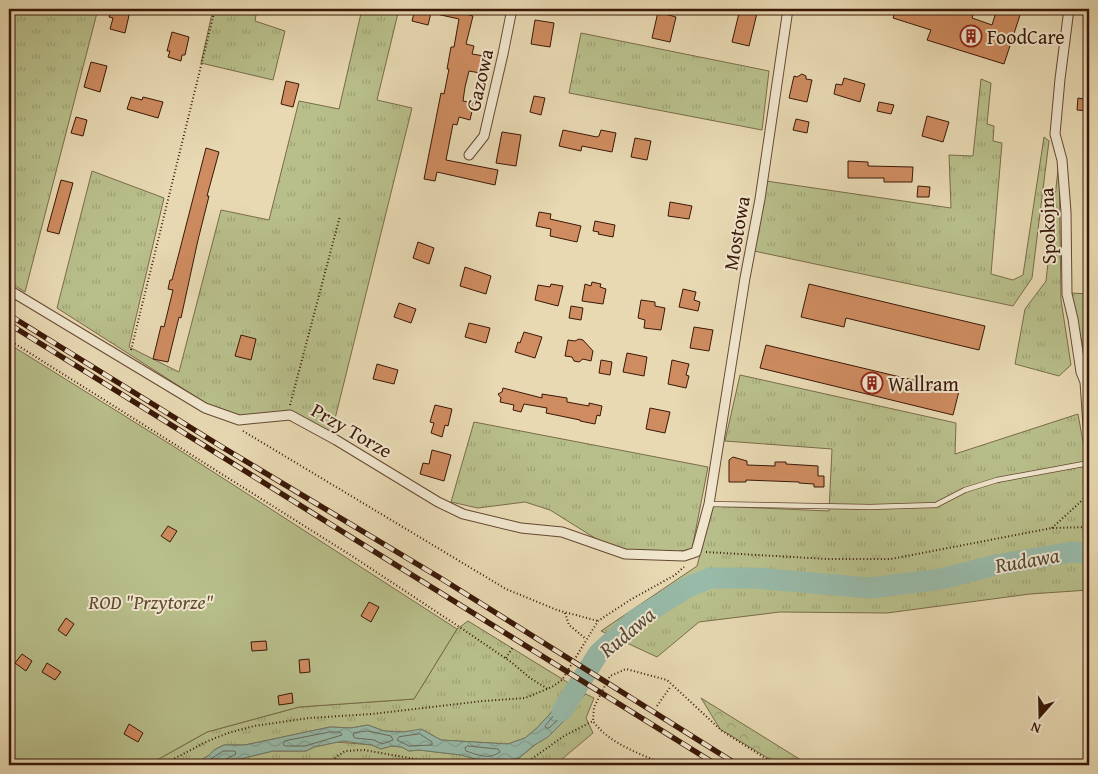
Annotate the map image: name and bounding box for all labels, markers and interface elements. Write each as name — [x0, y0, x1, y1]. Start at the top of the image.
place label: FoodCare — [987, 22, 1065, 51]
building icon: FoodCare — [959, 24, 983, 48]
street label: Gazowa — [458, 45, 500, 114]
street label: Spokojna — [1031, 187, 1063, 265]
street label: Mostowa — [715, 193, 757, 272]
place label: Wallram — [888, 369, 959, 398]
building icon: Wallram — [860, 371, 884, 395]
street label: Przy Torze — [306, 395, 398, 465]
water label: Rudawa — [991, 539, 1062, 581]
park label: ROD "Przytorze" — [87, 587, 214, 616]
water label: Rudawa — [591, 599, 662, 665]
north arrow — [1016, 692, 1066, 742]
text: N — [1027, 717, 1043, 739]

